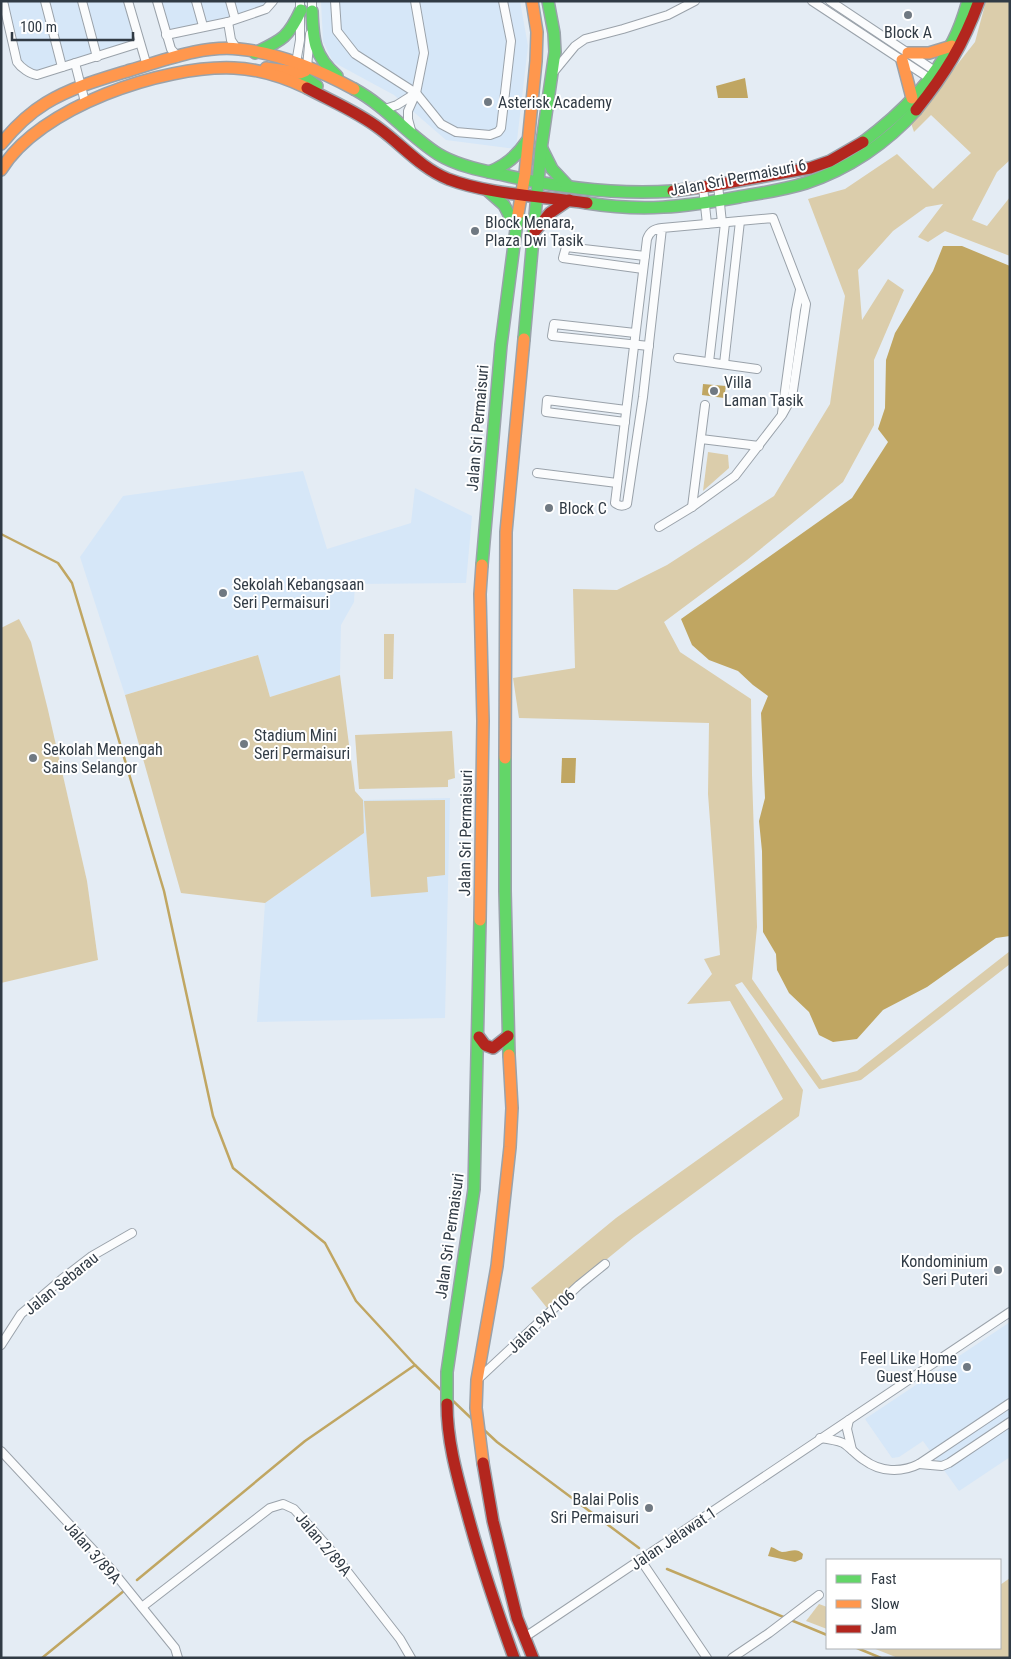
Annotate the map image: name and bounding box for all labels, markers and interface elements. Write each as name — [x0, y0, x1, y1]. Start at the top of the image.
marker: Block A — [902, 9, 914, 21]
scale bar — [12, 10, 134, 42]
text: 100 m — [20, 18, 57, 36]
place label: Block A — [884, 23, 932, 42]
place label: Asterisk Academy — [498, 93, 612, 112]
marker: Asterisk Academy — [482, 96, 494, 108]
street label: Jalan Sri Permaisuri 6 — [668, 155, 808, 200]
place label: Block Menara, Plaza Dwi Tasik — [485, 213, 584, 250]
marker: Block Menara, Plaza Dwi Tasik — [469, 225, 481, 237]
street label: Jalan Sri Permaisuri — [463, 364, 492, 492]
place label: Villa Laman Tasik — [724, 373, 804, 410]
marker: Villa Laman Tasik — [708, 385, 720, 397]
place label: Block C — [559, 499, 607, 518]
marker: Block C — [543, 502, 555, 514]
place label: Sekolah Kebangsaan Seri Permaisuri — [233, 575, 364, 612]
marker: Sekolah Kebangsaan Seri Permaisuri — [217, 587, 229, 599]
place label: Stadium Mini Seri Permaisuri — [254, 726, 350, 763]
marker: Stadium Mini Seri Permaisuri — [238, 738, 250, 750]
place label: Sekolah Menengah Sains Selangor — [43, 740, 163, 777]
marker: Sekolah Menengah Sains Selangor — [27, 752, 39, 764]
street label: Jalan Sri Permaisuri — [455, 769, 476, 897]
street label: Jalan Sri Permaisuri — [431, 1172, 468, 1300]
street label: Jalan Sebarau — [21, 1248, 102, 1319]
place label: Kondominium Seri Puteri — [901, 1252, 988, 1289]
marker: Kondominium Seri Puteri — [992, 1264, 1004, 1276]
street label: Jalan 9A/106 — [504, 1285, 579, 1357]
place label: Feel Like Home Guest House — [860, 1349, 957, 1386]
marker: Feel Like Home Guest House — [961, 1361, 973, 1373]
place label: Balai Polis Sri Permaisuri — [550, 1490, 639, 1527]
marker: Balai Polis Sri Permaisuri — [643, 1502, 655, 1514]
street label: Jalan Jelawat 1 — [627, 1503, 720, 1574]
street label: Jalan 2/89A — [292, 1509, 356, 1580]
street label: Jalan 3/89A — [60, 1517, 125, 1588]
legend — [826, 1559, 1001, 1649]
text: Fast — [871, 1570, 896, 1588]
text: Slow — [871, 1595, 900, 1613]
text: Jam — [871, 1620, 897, 1638]

